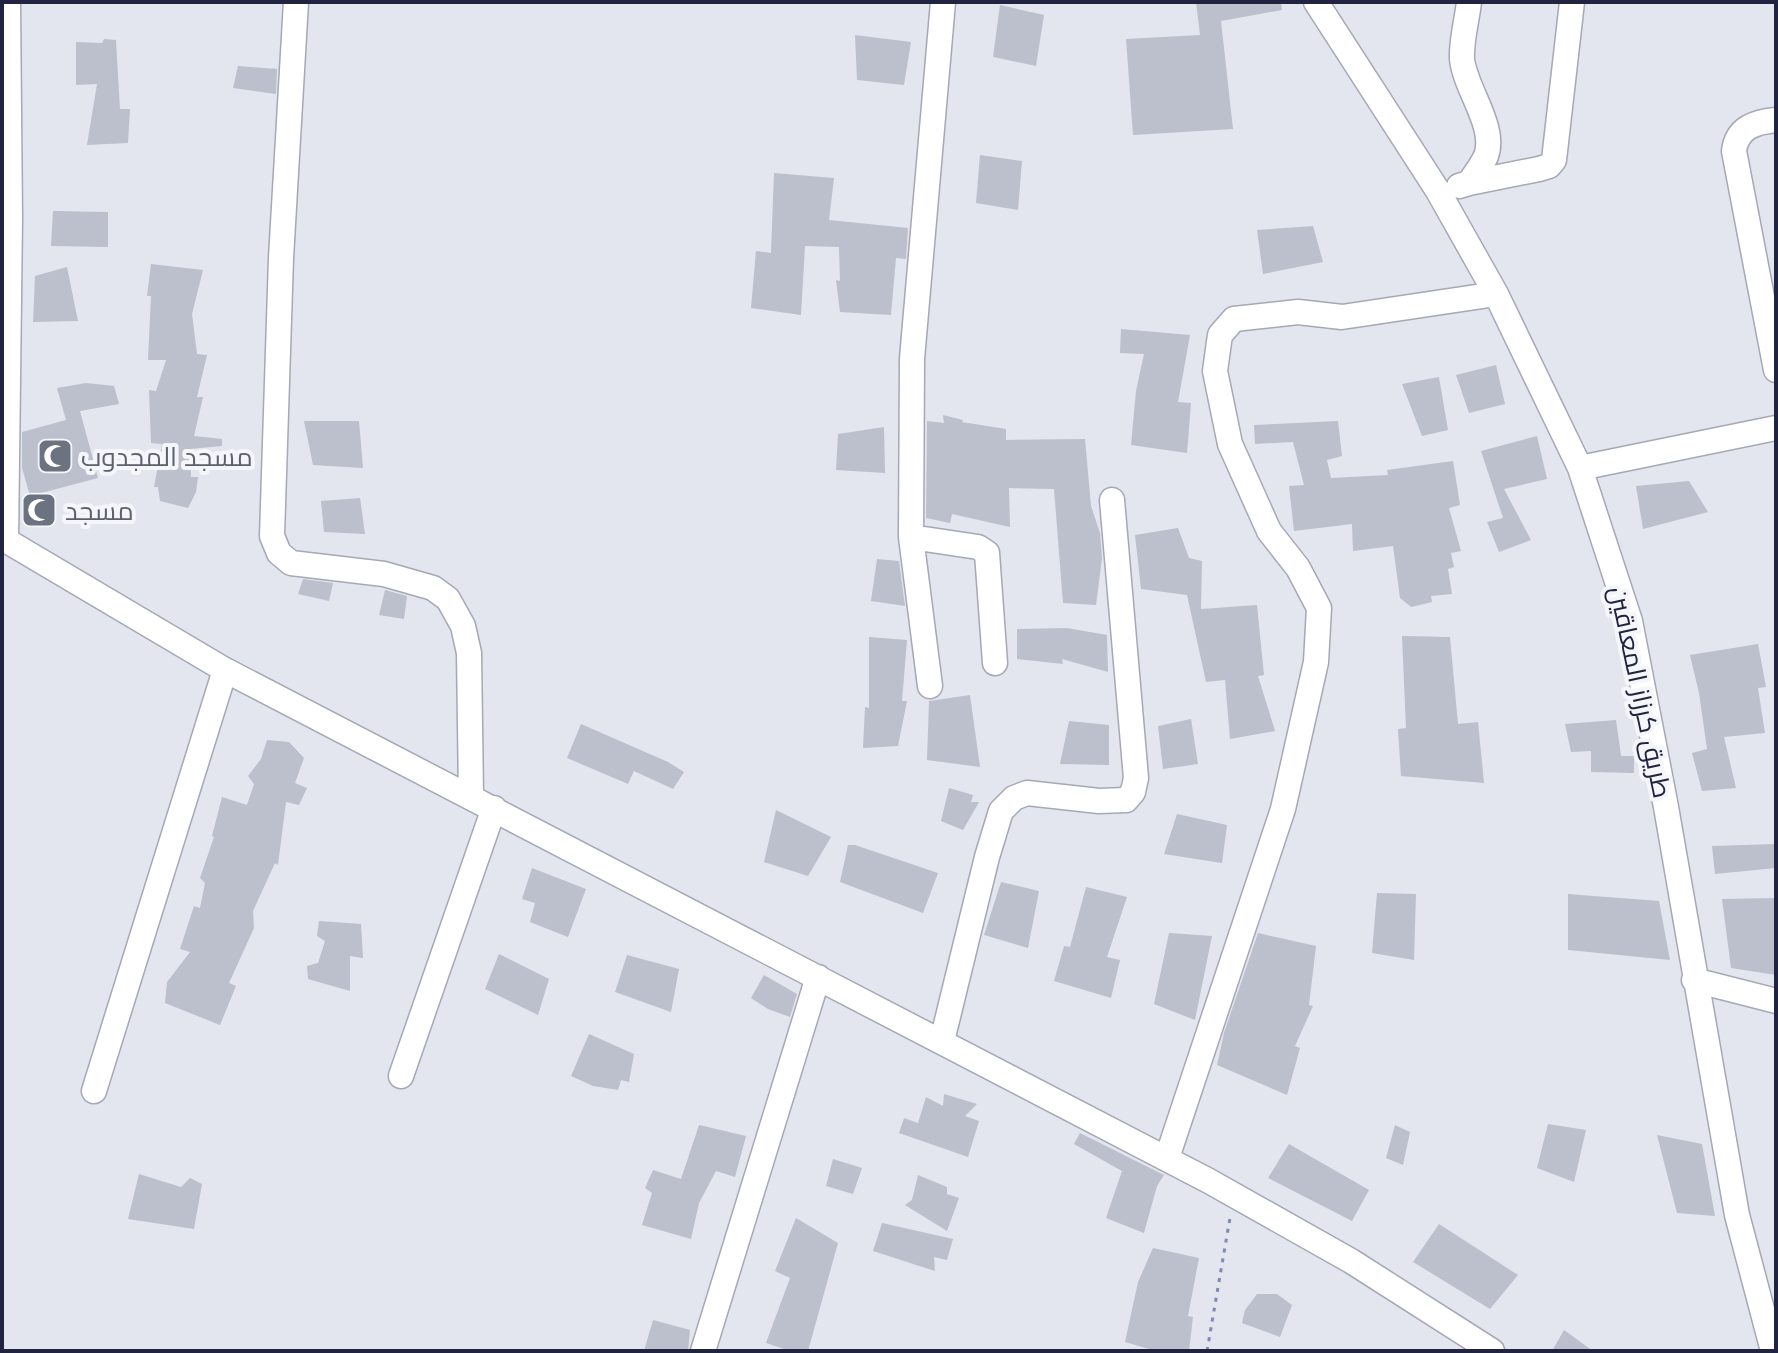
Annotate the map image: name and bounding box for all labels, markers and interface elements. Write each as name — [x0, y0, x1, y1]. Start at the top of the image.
mosque icon: مسجد المجدوب — [36, 437, 74, 475]
place label: مسجد المجدوب — [81, 440, 253, 473]
mosque icon: مسجد — [20, 491, 58, 529]
place label: مسجد — [65, 494, 134, 527]
street label: طريق كرزاز المعاقين — [1602, 583, 1680, 801]

